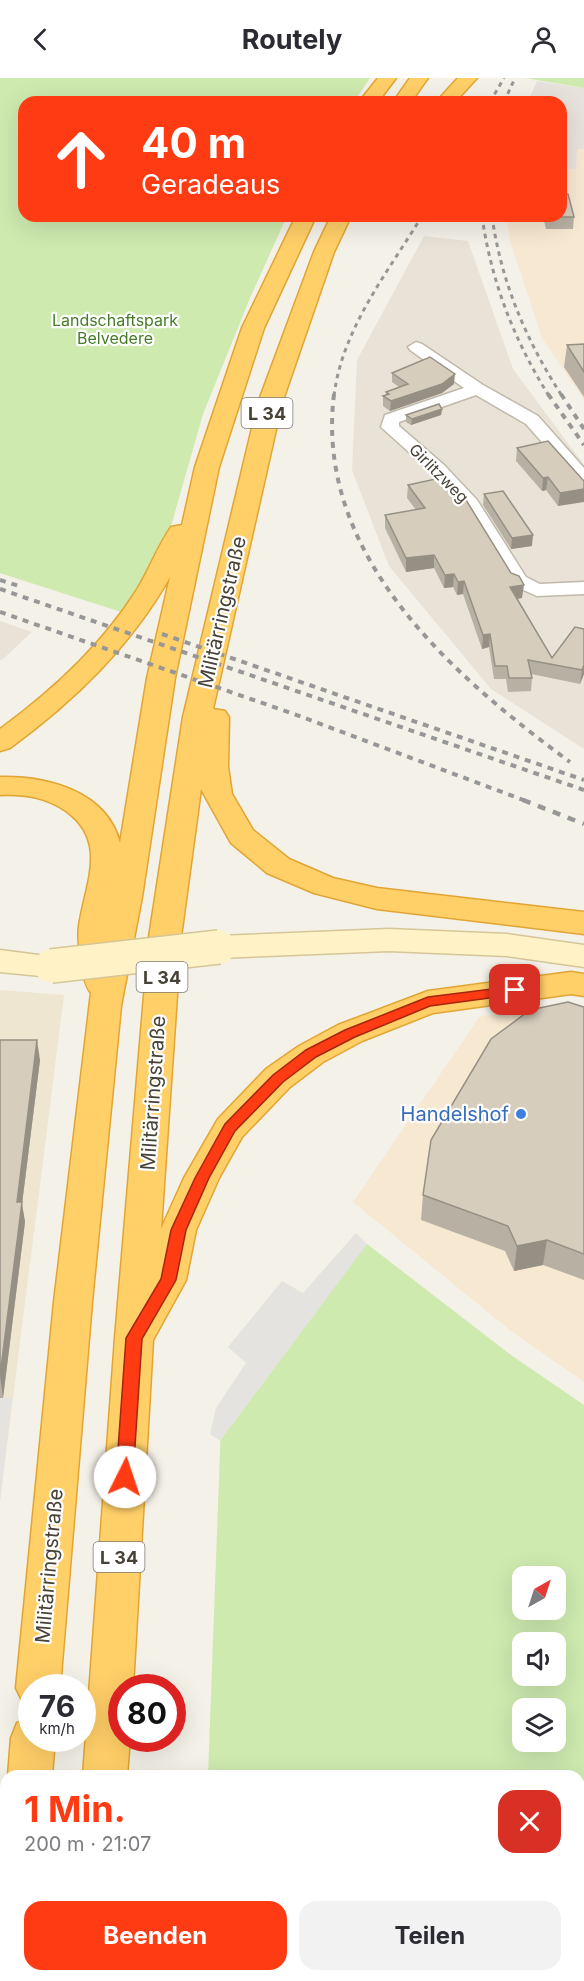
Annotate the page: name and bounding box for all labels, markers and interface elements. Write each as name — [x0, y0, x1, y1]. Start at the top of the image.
icon: back — [24, 23, 57, 56]
text: Routely — [242, 23, 342, 56]
icon: person — [527, 23, 560, 56]
text: 40 m — [141, 117, 246, 168]
icon: ahead — [42, 120, 120, 198]
text: Geradeaus — [141, 168, 280, 201]
park label: Landschaftspark Belvedere — [52, 310, 178, 348]
road number: L 34 — [242, 398, 292, 428]
street label: Girlitzweg — [405, 439, 473, 507]
street label: Militärringstraße — [193, 534, 251, 690]
road number: L 34 — [136, 962, 188, 992]
pin — [489, 964, 540, 1015]
icon: arrive — [498, 973, 531, 1006]
street label: Militärringstraße — [136, 1015, 170, 1171]
place label: Handelshof — [401, 1102, 510, 1126]
marker: Handelshof — [514, 1107, 528, 1121]
position arrow — [93, 1445, 157, 1509]
street label: Militärringstraße — [30, 1488, 68, 1644]
road number: L 34 — [94, 1542, 144, 1572]
north arrow — [512, 1566, 566, 1620]
map controls — [512, 1566, 566, 1752]
button: sound — [512, 1632, 566, 1686]
speed limit sign: 80 — [108, 1674, 186, 1752]
text: 76 — [39, 1688, 75, 1724]
button: layers — [512, 1698, 566, 1752]
text: km/h — [39, 1719, 75, 1738]
text: 1 Min. — [24, 1787, 126, 1831]
button: close — [498, 1790, 561, 1853]
text: 200 m · 21:07 — [24, 1832, 151, 1856]
button: Beenden — [24, 1901, 287, 1970]
button: Teilen — [299, 1901, 561, 1970]

